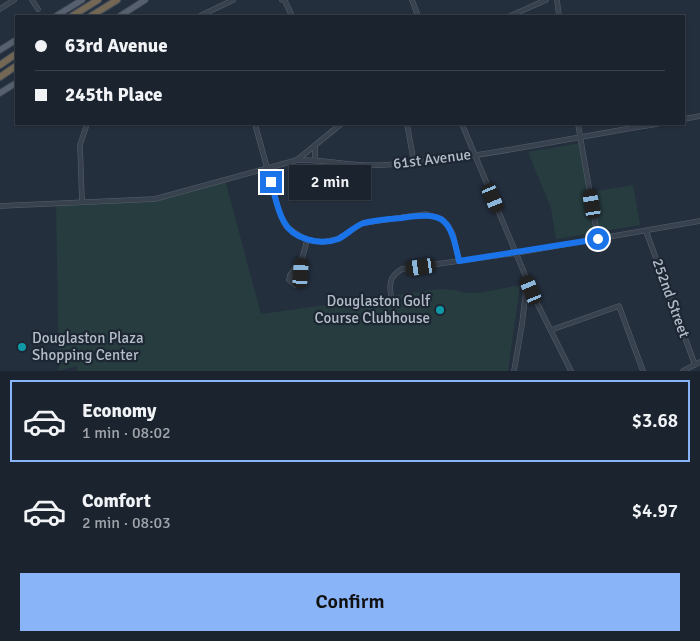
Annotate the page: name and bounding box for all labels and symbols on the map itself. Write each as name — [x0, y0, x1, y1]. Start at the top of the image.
street label: 61st Avenue — [392, 145, 472, 173]
callout: 2 min — [288, 164, 371, 200]
route end — [260, 171, 282, 193]
car — [480, 181, 505, 215]
car — [582, 188, 601, 220]
route start — [587, 228, 609, 250]
street label: 252nd Street — [648, 256, 694, 340]
car — [405, 257, 436, 277]
car — [292, 258, 309, 288]
car — [518, 273, 543, 307]
place label: Douglaston Golf Course Clubhouse — [315, 292, 431, 327]
marker: Douglaston Golf Course Clubhouse — [434, 304, 446, 316]
place label: Douglaston Plaza Shopping Center — [32, 329, 143, 364]
marker: Douglaston Plaza Shopping Center — [16, 341, 28, 353]

